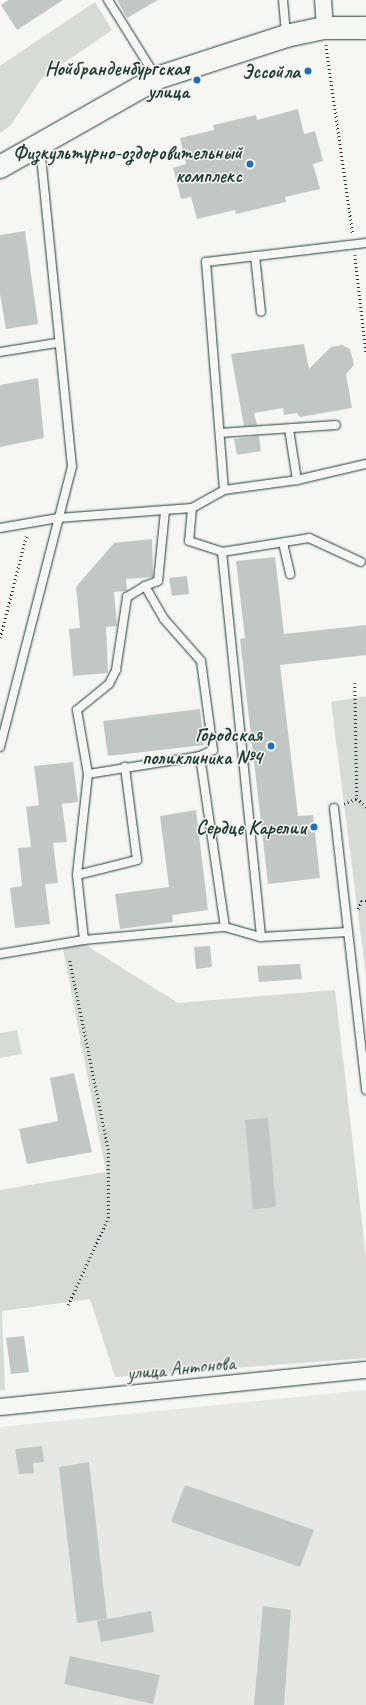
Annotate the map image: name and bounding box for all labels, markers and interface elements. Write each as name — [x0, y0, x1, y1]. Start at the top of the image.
place label: Нойбранденбургская улица — [45, 56, 189, 103]
place label: Эссойла — [242, 59, 300, 83]
marker: Эссойла — [303, 66, 313, 76]
marker: Нойбранденбургская улица — [192, 75, 202, 85]
place label: Физкультурно-оздоровительный комплекс — [13, 140, 242, 187]
marker: Физкультурно-оздоровительный комплекс — [245, 159, 255, 169]
place label: Городская поликлиника №4 — [142, 722, 262, 769]
marker: Городская поликлиника №4 — [265, 740, 277, 752]
place label: Сердце Карелии — [199, 815, 306, 839]
marker: Сердце Карелии — [309, 822, 319, 832]
street label: улица Антонова — [125, 1350, 237, 1386]

